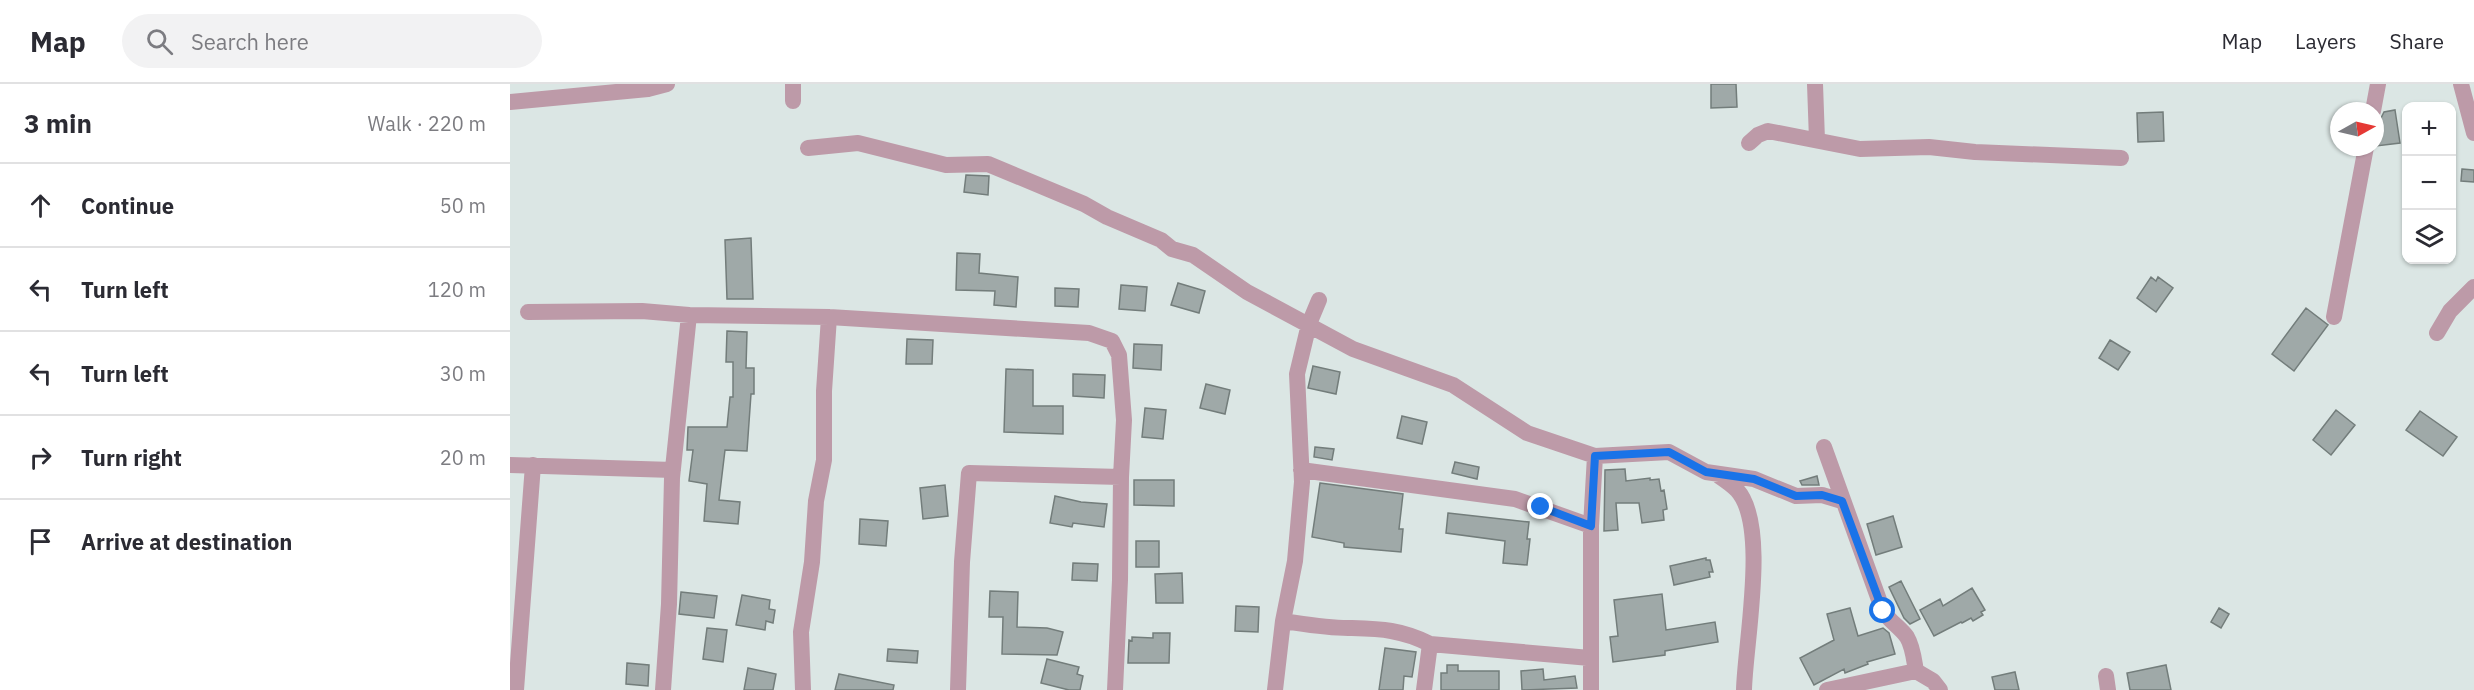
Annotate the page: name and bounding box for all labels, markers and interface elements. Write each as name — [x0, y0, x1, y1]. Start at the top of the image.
search box — [122, 14, 542, 68]
text: Map — [30, 23, 86, 60]
icon: search — [143, 25, 176, 58]
text: Search here — [191, 27, 309, 56]
text: Map — [2222, 27, 2262, 55]
text: Layers — [2295, 27, 2357, 55]
text: Share — [2390, 27, 2444, 55]
north arrow — [2330, 102, 2384, 156]
map controls — [2402, 102, 2456, 264]
button: + — [2402, 102, 2456, 156]
text: 3 min — [24, 106, 92, 140]
text: Walk · 220 m — [368, 110, 486, 137]
button: − — [2402, 156, 2456, 210]
icon: ahead — [24, 189, 57, 222]
text: Continue — [81, 191, 174, 220]
text: 50 m — [440, 192, 486, 219]
button: layers — [2402, 210, 2456, 264]
icon: left — [24, 273, 57, 306]
text: Turn left — [81, 275, 169, 304]
text: 120 m — [428, 276, 486, 303]
icon: left — [24, 357, 57, 390]
text: Turn left — [81, 359, 169, 388]
text: 30 m — [440, 360, 486, 387]
icon: right — [24, 441, 57, 474]
text: Turn right — [81, 443, 182, 472]
text: 20 m — [440, 444, 486, 471]
route end — [1527, 493, 1553, 519]
icon: arrive — [24, 525, 57, 558]
text: Arrive at destination — [81, 527, 292, 556]
route start — [1869, 597, 1895, 623]

